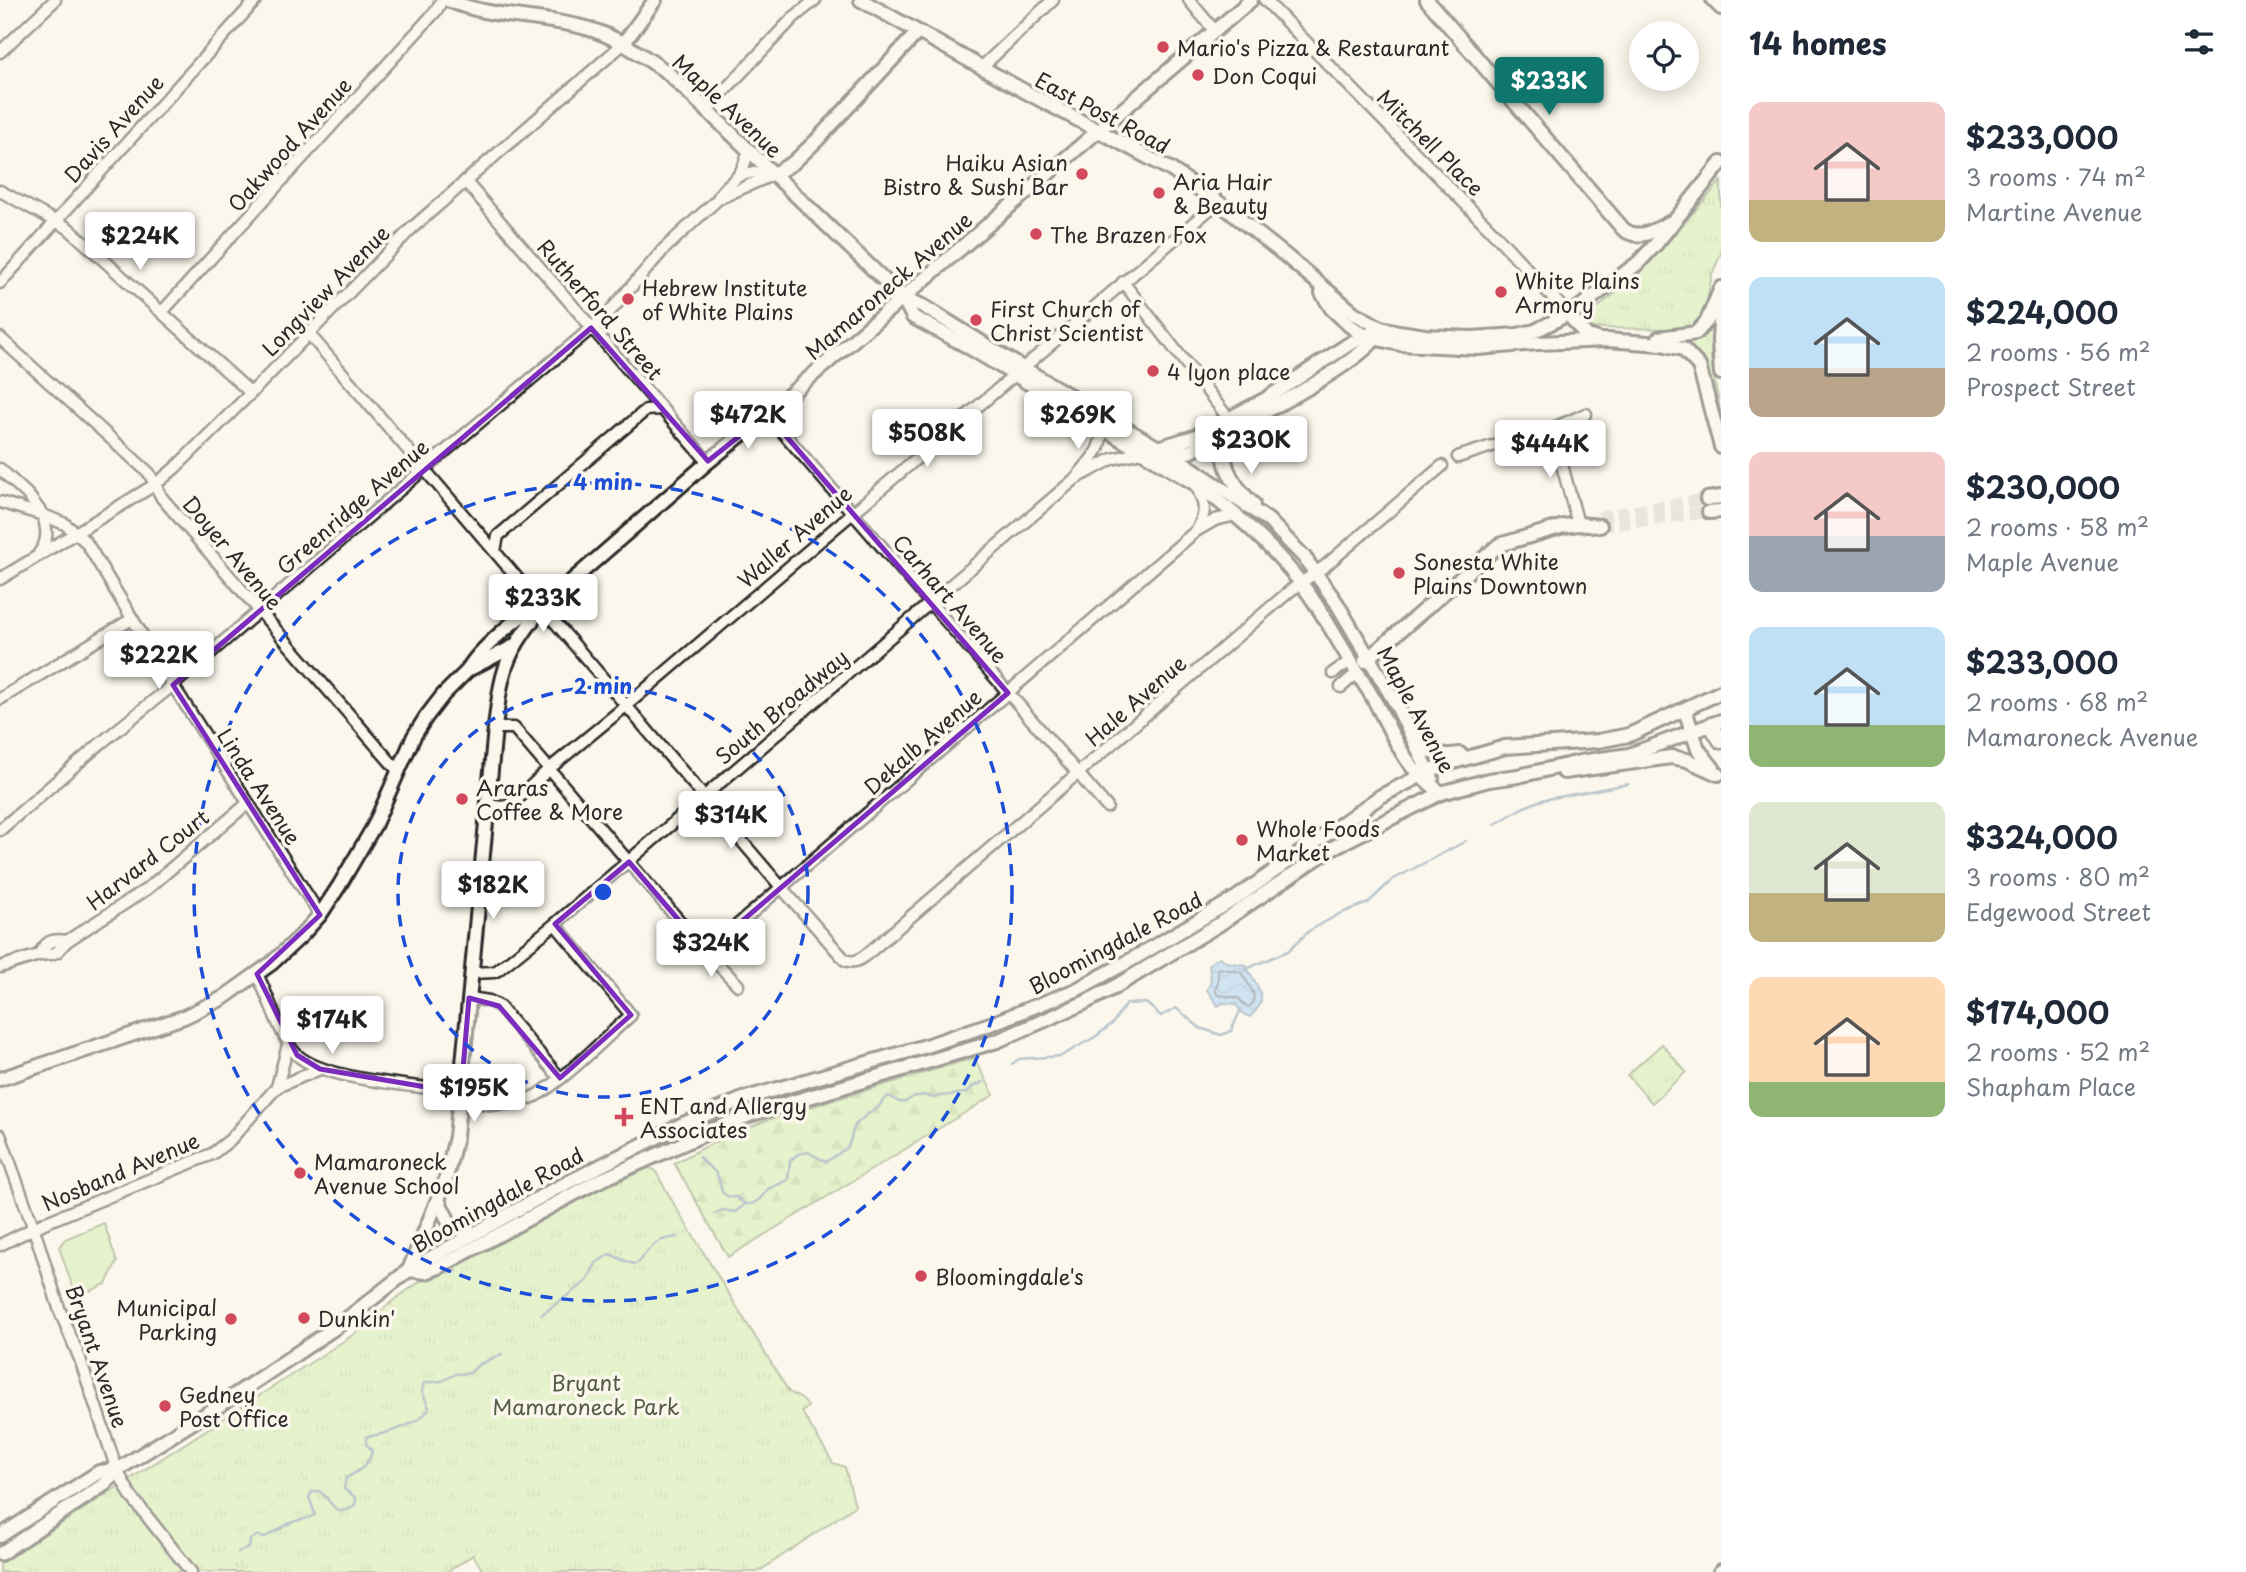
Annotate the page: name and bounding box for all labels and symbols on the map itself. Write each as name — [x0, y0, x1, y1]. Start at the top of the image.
place label: Mario's Pizza & Restaurant — [1177, 31, 1449, 63]
marker: Mario's Pizza & Restaurant — [1155, 39, 1171, 55]
street label: Maple Avenue — [666, 46, 790, 164]
pin: $233K — [1500, 58, 1598, 117]
place label: Don Coqui — [1212, 59, 1317, 91]
street label: East Post Road — [1030, 63, 1176, 161]
street label: Davis Avenue — [56, 67, 170, 189]
marker: Don Coqui — [1190, 67, 1206, 83]
street label: Oakwood Avenue — [220, 69, 358, 219]
street label: Mitchell Place — [1370, 81, 1492, 203]
place label: Haiku Asian Bistro & Sushi Bar — [882, 146, 1068, 202]
place label: Aria Hair & Beauty — [1173, 165, 1273, 221]
marker: Haiku Asian Bistro & Sushi Bar — [1074, 166, 1090, 182]
marker: Aria Hair & Beauty — [1151, 185, 1167, 201]
street label: Mamaroneck Avenue — [797, 203, 979, 367]
pin: $224K — [91, 212, 189, 272]
street label: Longview Avenue — [254, 217, 396, 363]
place label: The Brazen Fox — [1050, 218, 1207, 250]
marker: The Brazen Fox — [1028, 226, 1044, 242]
street label: Rutherford Street — [531, 231, 671, 387]
place label: White Plains Armory — [1515, 264, 1640, 320]
place label: Hebrew Institute of White Plains — [642, 271, 808, 327]
marker: White Plains Armory — [1493, 284, 1509, 300]
marker: Hebrew Institute of White Plains — [620, 291, 636, 307]
place label: First Church of Christ Scientist — [990, 292, 1144, 348]
marker: First Church of Christ Scientist — [968, 312, 984, 328]
place label: 4 lyon place — [1167, 355, 1290, 387]
marker: 4 lyon place — [1145, 363, 1161, 379]
pin: $472K — [699, 392, 797, 451]
pin: $269K — [1029, 392, 1127, 451]
pin: $508K — [878, 410, 976, 469]
pin: $230K — [1202, 416, 1300, 476]
pin: $444K — [1501, 420, 1599, 480]
street label: Greenridge Avenue — [269, 431, 435, 581]
text: 4 min — [573, 465, 633, 497]
street label: Waller Avenue — [730, 477, 858, 595]
street label: Doyer Avenue — [176, 488, 290, 616]
street label: Carhart Avenue — [886, 527, 1016, 669]
place label: Sonesta White Plains Downtown — [1413, 545, 1587, 601]
marker: Sonesta White Plains Downtown — [1391, 565, 1407, 581]
pin: $233K — [494, 574, 592, 634]
pin: $222K — [110, 632, 208, 691]
street label: Maple Avenue — [1370, 640, 1464, 778]
street label: South Broadway — [708, 641, 854, 771]
street label: Hale Avenue — [1077, 647, 1193, 753]
text: 2 min — [574, 669, 632, 701]
street label: Dekalb Avenue — [856, 681, 988, 801]
street label: Linda Avenue — [210, 721, 310, 851]
place label: Araras Coffee & More — [476, 771, 623, 827]
marker: Araras Coffee & More — [454, 791, 470, 807]
pin: $314K — [682, 792, 780, 851]
street label: Harvard Court — [79, 801, 215, 917]
place label: Whole Foods Market — [1256, 812, 1380, 868]
marker: Whole Foods Market — [1234, 832, 1250, 848]
pin: $182K — [444, 862, 542, 921]
centre of rings — [591, 880, 615, 904]
street label: Bloomingdale Road — [1022, 883, 1208, 1001]
pin: $324K — [662, 920, 760, 979]
pin: $174K — [283, 996, 381, 1056]
pin: $195K — [425, 1064, 523, 1124]
place label: ENT and Allergy Associates — [640, 1089, 807, 1145]
marker: ENT and Allergy Associates — [614, 1107, 634, 1127]
street label: Nosband Avenue — [36, 1123, 204, 1219]
street label: Bloomingdale Road — [405, 1138, 589, 1260]
place label: Mamaroneck Avenue School — [314, 1145, 459, 1201]
marker: Mamaroneck Avenue School — [292, 1165, 308, 1181]
place label: Bloomingdale's — [935, 1260, 1084, 1292]
marker: Bloomingdale's — [913, 1268, 929, 1284]
street label: Bryant Avenue — [59, 1280, 137, 1432]
place label: Municipal Parking — [116, 1291, 217, 1347]
place label: Dunkin' — [318, 1302, 395, 1334]
marker: Dunkin' — [296, 1310, 312, 1326]
marker: Municipal Parking — [223, 1311, 239, 1327]
park label: Bryant Mamaroneck Park — [492, 1366, 680, 1422]
place label: Gedney Post Office — [179, 1378, 289, 1434]
marker: Gedney Post Office — [157, 1398, 173, 1414]

